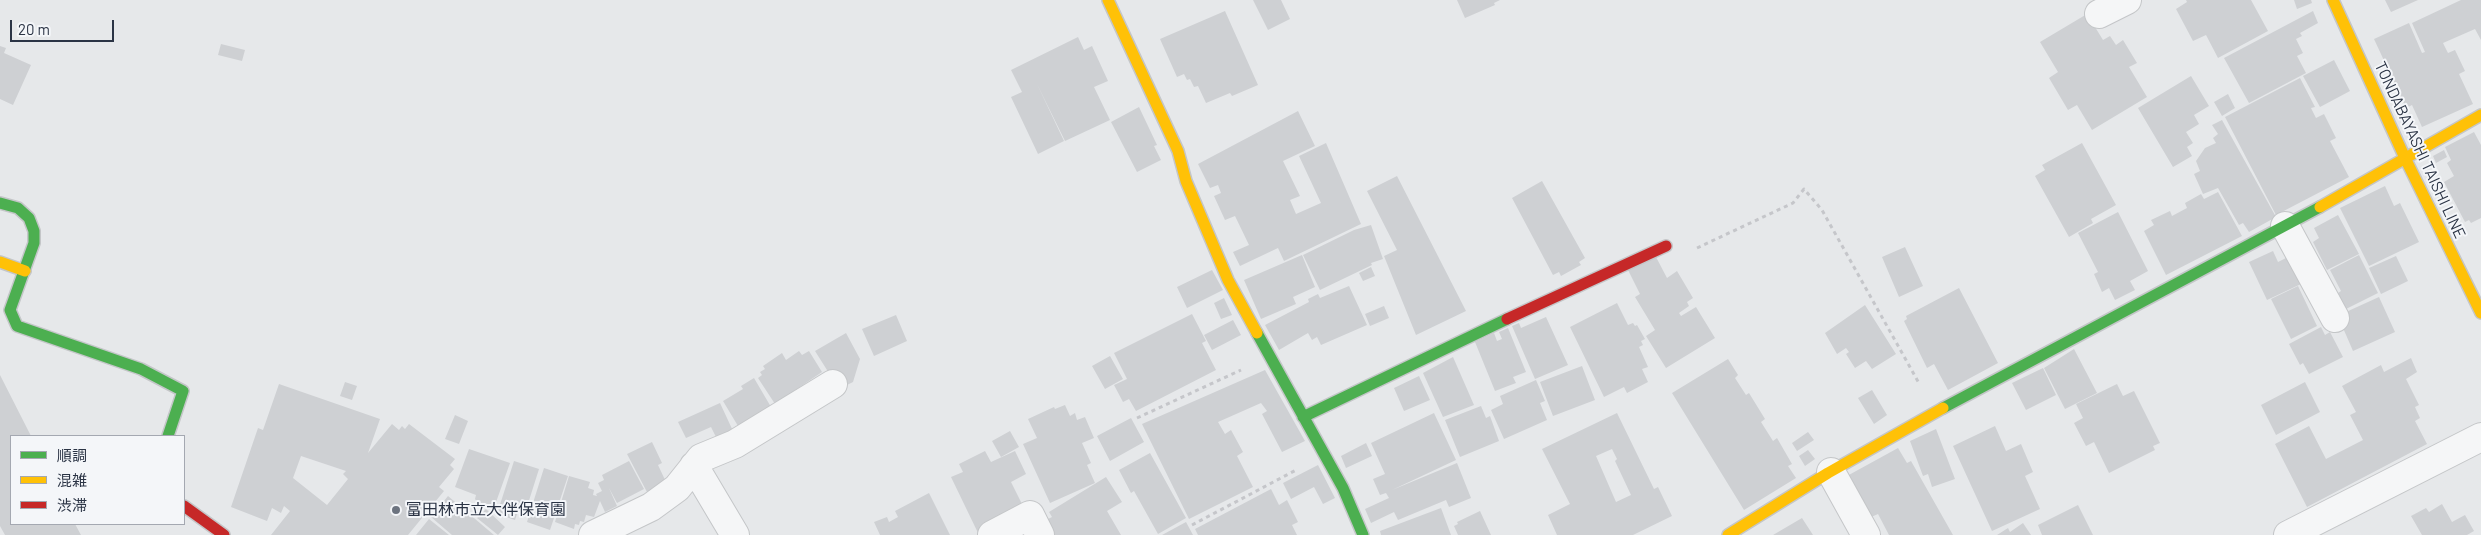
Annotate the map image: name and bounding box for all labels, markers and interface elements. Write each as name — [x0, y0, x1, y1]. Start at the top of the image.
scale bar — [12, 10, 116, 42]
text: 20 m — [18, 20, 50, 38]
street label: TONDABAYASHI TAISHI LINE — [2370, 58, 2470, 242]
legend — [10, 435, 185, 525]
text: 順調 — [57, 446, 87, 464]
text: 混雑 — [57, 471, 87, 489]
text: 渋滞 — [57, 496, 87, 514]
place label: 富田林市立大伴保育園 — [406, 500, 566, 520]
marker: 富田林市立大伴保育園 — [390, 504, 402, 516]

